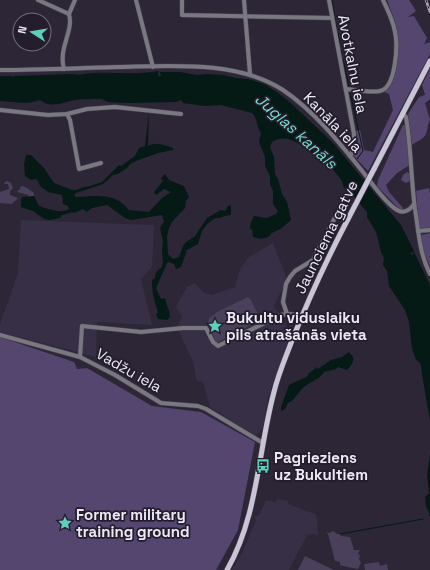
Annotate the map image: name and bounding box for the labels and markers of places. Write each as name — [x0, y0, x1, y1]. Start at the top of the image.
place label: Bukultu viduslaiku pils atrašanās vieta — [226, 308, 367, 344]
place icon: Bukultu viduslaiku pils atrašanās vieta — [207, 318, 223, 334]
place label: Pagrieziens uz Bukultiem — [274, 448, 368, 484]
bus stop icon: Pagrieziens uz Bukultiem — [255, 458, 271, 474]
place label: Former military training ground — [76, 505, 190, 541]
place icon: Former military training ground — [57, 515, 73, 531]

